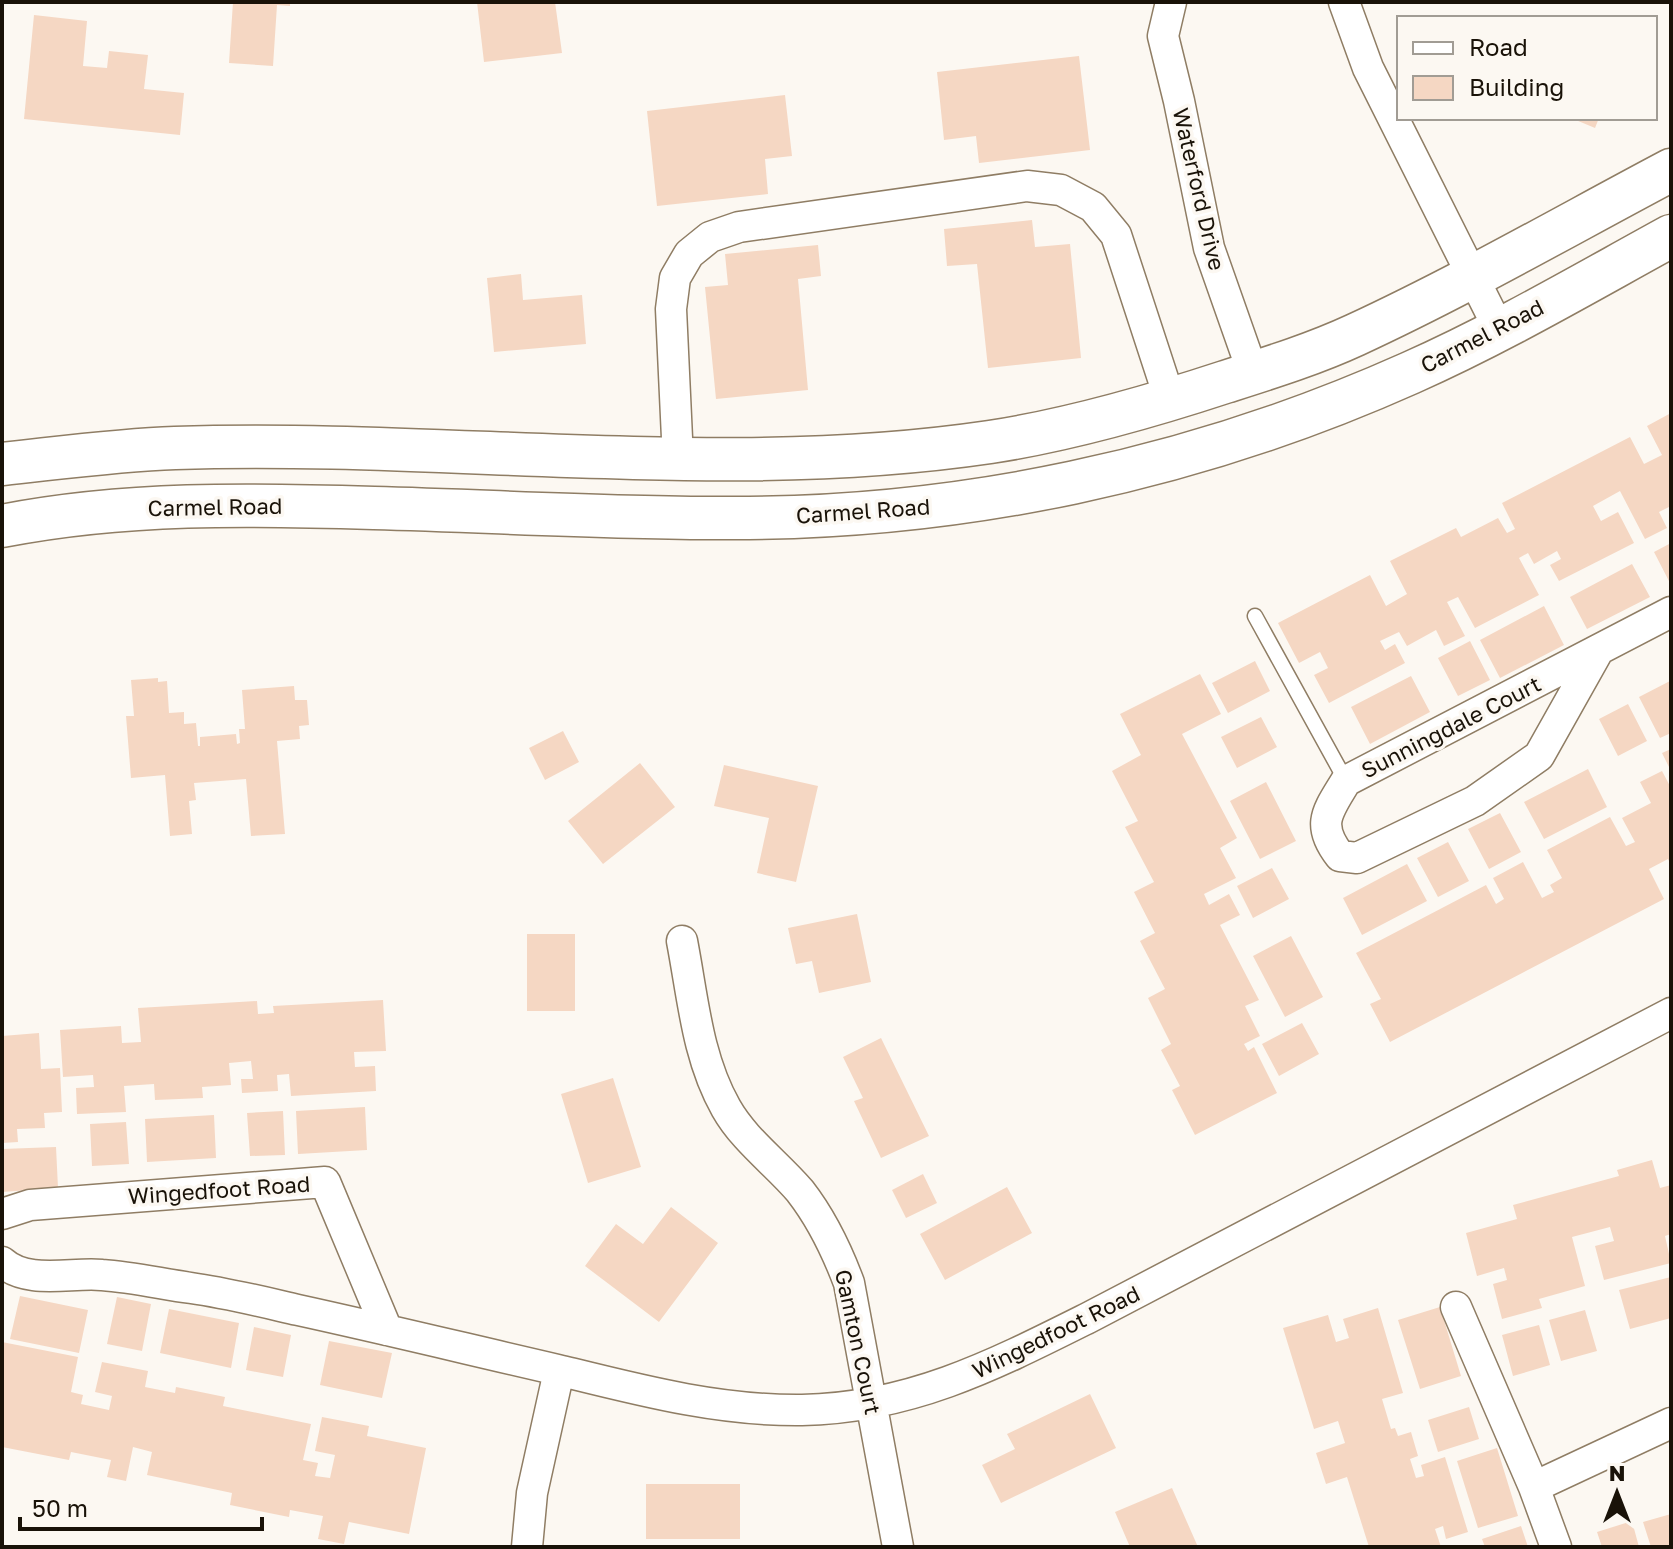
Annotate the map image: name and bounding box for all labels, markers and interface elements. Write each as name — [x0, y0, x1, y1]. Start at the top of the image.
legend — [1397, 16, 1657, 120]
text: Road — [1469, 32, 1528, 61]
text: Building — [1469, 72, 1564, 101]
street label: Waterford Drive — [1168, 105, 1231, 273]
street label: Carmel Road — [1416, 293, 1548, 378]
street label: Carmel Road — [147, 492, 283, 521]
street label: Carmel Road — [795, 492, 931, 529]
street label: Sunningdale Court — [1357, 670, 1545, 783]
street label: Wingedfoot Road — [127, 1170, 311, 1209]
street label: Gamton Court — [830, 1267, 887, 1417]
street label: Wingedfoot Road — [968, 1279, 1144, 1384]
north arrow — [1577, 1453, 1657, 1533]
text: N — [1609, 1459, 1625, 1486]
scale bar — [20, 1481, 262, 1531]
text: 50 m — [32, 1493, 88, 1522]

